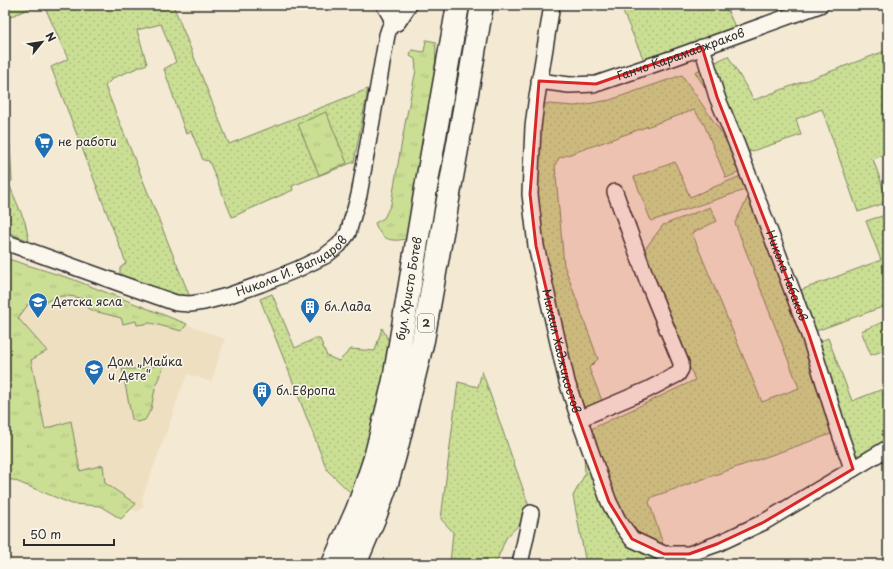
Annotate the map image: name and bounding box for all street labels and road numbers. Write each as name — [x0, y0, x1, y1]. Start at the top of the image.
street label: Ганчо Карамаджраков — [614, 23, 747, 84]
street label: Никола Табаков — [762, 227, 813, 324]
street label: Никола Й. Вапцаров — [233, 232, 351, 300]
street label: бул. Христо Ботев — [391, 235, 426, 342]
street label: Михаил Хаджикостов — [538, 287, 587, 415]
road number: 2 — [418, 314, 434, 332]

